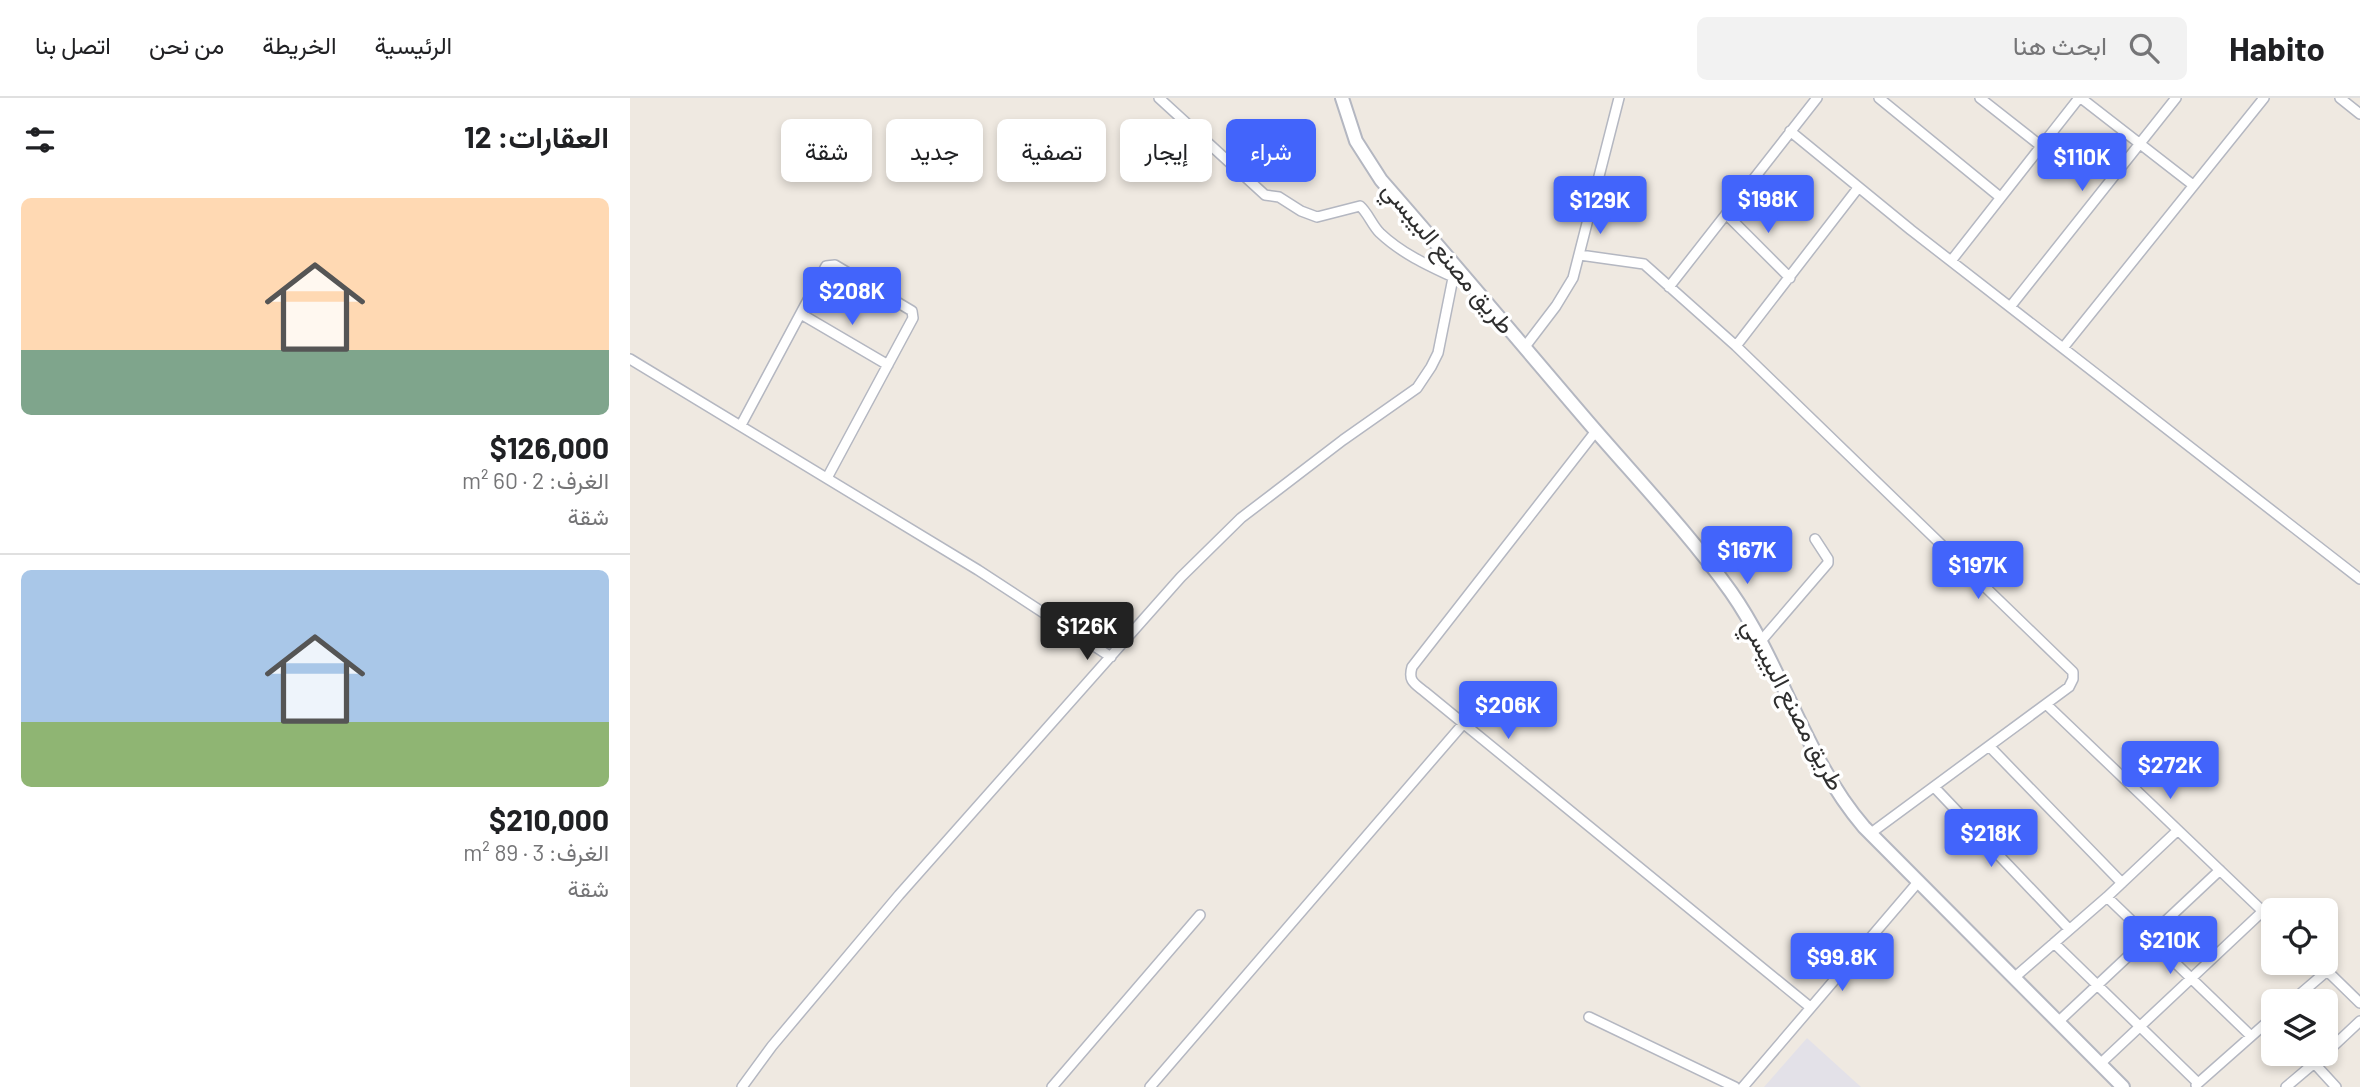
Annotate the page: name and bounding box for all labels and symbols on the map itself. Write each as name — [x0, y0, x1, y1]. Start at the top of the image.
pin: $110K — [2033, 134, 2131, 193]
street label: طريق مصنع البيبسي — [1372, 175, 1521, 343]
pin: $129K — [1551, 176, 1649, 236]
pin: $198K — [1719, 176, 1817, 235]
pin: $208K — [803, 268, 901, 327]
pin: $167K — [1698, 526, 1796, 586]
pin: $197K — [1929, 542, 2027, 601]
pin: $126K — [1038, 602, 1136, 662]
street label: طريق مصنع البيبسي — [1732, 614, 1852, 798]
pin: $206K — [1459, 682, 1557, 741]
pin: $272K — [2121, 742, 2219, 801]
pin: $218K — [1942, 810, 2040, 869]
pin: $210K — [2121, 916, 2219, 976]
pin: $99.8K — [1785, 934, 1899, 993]

